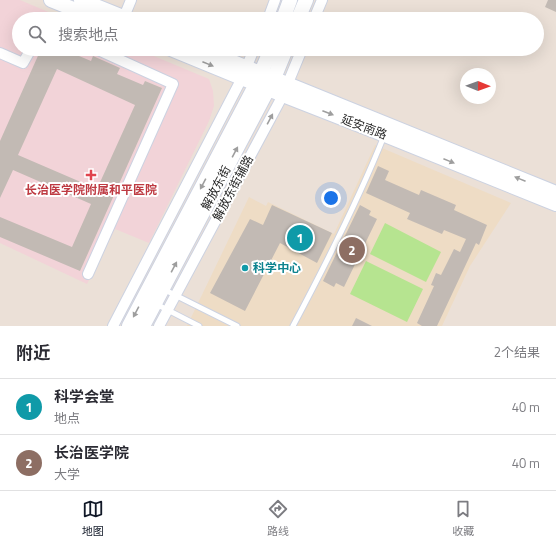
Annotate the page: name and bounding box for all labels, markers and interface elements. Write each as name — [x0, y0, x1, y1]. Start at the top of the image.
search box — [12, 12, 544, 56]
icon: search — [26, 23, 48, 45]
text: 搜索地点 — [58, 23, 118, 46]
one-way arrow — [202, 61, 214, 67]
north arrow — [460, 68, 496, 104]
street label: 延安南路 — [338, 109, 390, 144]
one-way arrow — [322, 110, 334, 116]
one-way arrow — [267, 113, 273, 125]
one-way arrow — [232, 146, 238, 157]
street label: 解放东街辅路 — [207, 152, 258, 224]
one-way arrow — [443, 158, 455, 164]
street label: 解放东街 — [196, 162, 235, 213]
marker: 长治医学院附属和平医院 — [85, 169, 97, 181]
one-way arrow — [513, 175, 525, 181]
one-way arrow — [200, 178, 207, 190]
place label: 长治医学院附属和平医院 — [25, 180, 157, 199]
your location — [321, 188, 341, 208]
pin: 1 — [287, 223, 313, 253]
pin: 2 — [339, 235, 365, 265]
place label: 科学中心 — [253, 258, 301, 277]
one-way arrow — [171, 261, 177, 272]
marker: 科学中心 — [240, 263, 250, 273]
one-way arrow — [133, 306, 140, 317]
text: 附近 — [16, 340, 50, 366]
text: 2个结果 — [494, 342, 540, 362]
text: 科学会堂 — [54, 385, 114, 408]
text: 1 — [25, 397, 33, 417]
text: 40 m — [512, 397, 540, 417]
text: 地点 — [54, 408, 80, 428]
text: 长治医学院 — [54, 441, 129, 464]
text: 2 — [25, 453, 33, 473]
text: 40 m — [512, 453, 540, 473]
text: 大学 — [54, 464, 80, 484]
tab: 地图 — [82, 498, 104, 539]
tab: 路线 — [267, 498, 289, 539]
tab: 收藏 — [452, 498, 474, 539]

